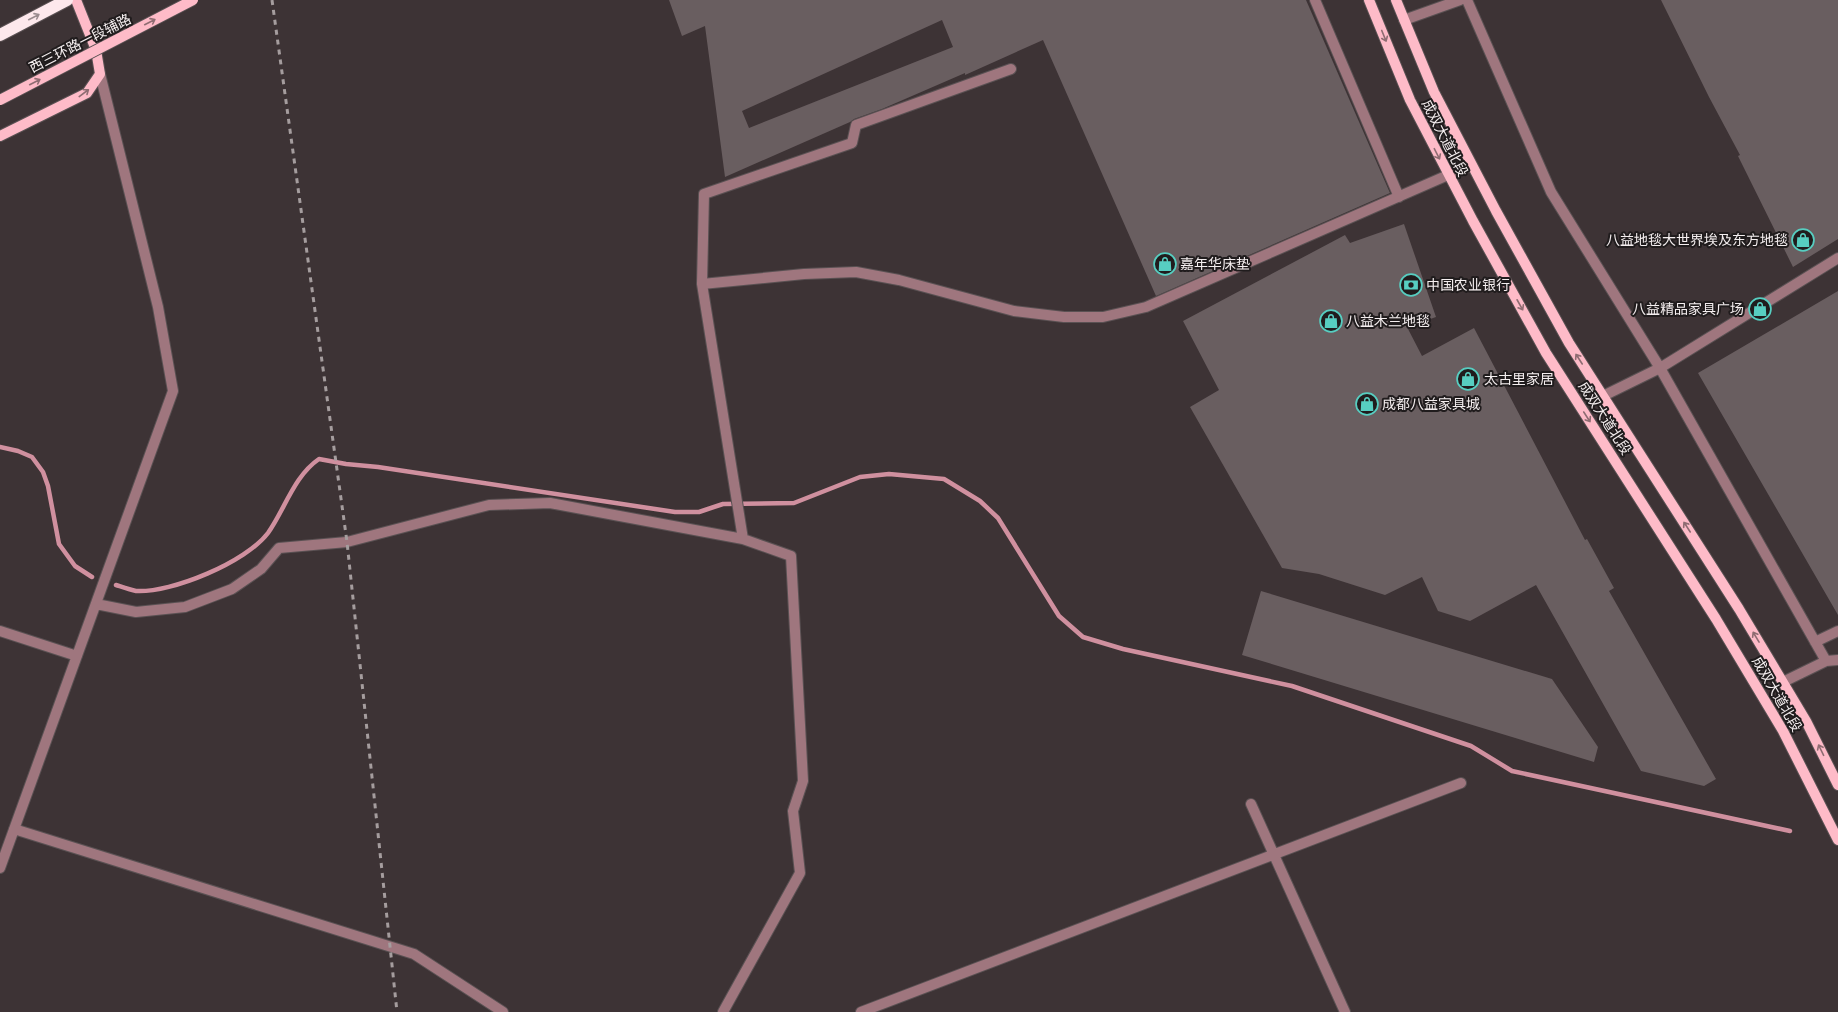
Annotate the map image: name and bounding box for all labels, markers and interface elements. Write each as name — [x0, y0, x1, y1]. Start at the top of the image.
street label: 西三环路一段辅路 — [26, 10, 134, 76]
one-way arrow — [27, 13, 39, 21]
one-way arrow — [144, 18, 156, 26]
one-way arrow — [1381, 30, 1388, 42]
one-way arrow — [28, 78, 40, 85]
one-way arrow — [79, 89, 90, 97]
street label: 成双大道北段 — [1419, 97, 1471, 179]
one-way arrow — [1434, 148, 1442, 160]
shop icon: 八益地毯大世界埃及东方地毯 — [1790, 227, 1816, 253]
place label: 八益地毯大世界埃及东方地毯 — [1606, 232, 1788, 248]
shop icon: 嘉年华床垫 — [1152, 251, 1178, 277]
place label: 嘉年华床垫 — [1180, 256, 1250, 272]
bank icon: 中国农业银行 — [1398, 272, 1424, 298]
place label: 中国农业银行 — [1426, 277, 1510, 293]
shop icon: 八益精品家具广场 — [1747, 296, 1773, 322]
one-way arrow — [1516, 299, 1524, 311]
place label: 八益精品家具广场 — [1632, 301, 1744, 317]
shop icon: 八益木兰地毯 — [1318, 308, 1344, 334]
place label: 八益木兰地毯 — [1346, 313, 1430, 329]
one-way arrow — [1575, 354, 1583, 365]
shop icon: 太古里家居 — [1455, 366, 1481, 392]
place label: 太古里家居 — [1484, 371, 1554, 387]
street label: 成双大道北段 — [1575, 378, 1635, 458]
shop icon: 成都八益家具城 — [1354, 391, 1380, 417]
place label: 成都八益家具城 — [1382, 396, 1480, 412]
one-way arrow — [1583, 411, 1591, 422]
one-way arrow — [1683, 522, 1691, 533]
one-way arrow — [1752, 632, 1760, 643]
street label: 成双大道北段 — [1749, 654, 1805, 734]
one-way arrow — [1816, 744, 1824, 756]

